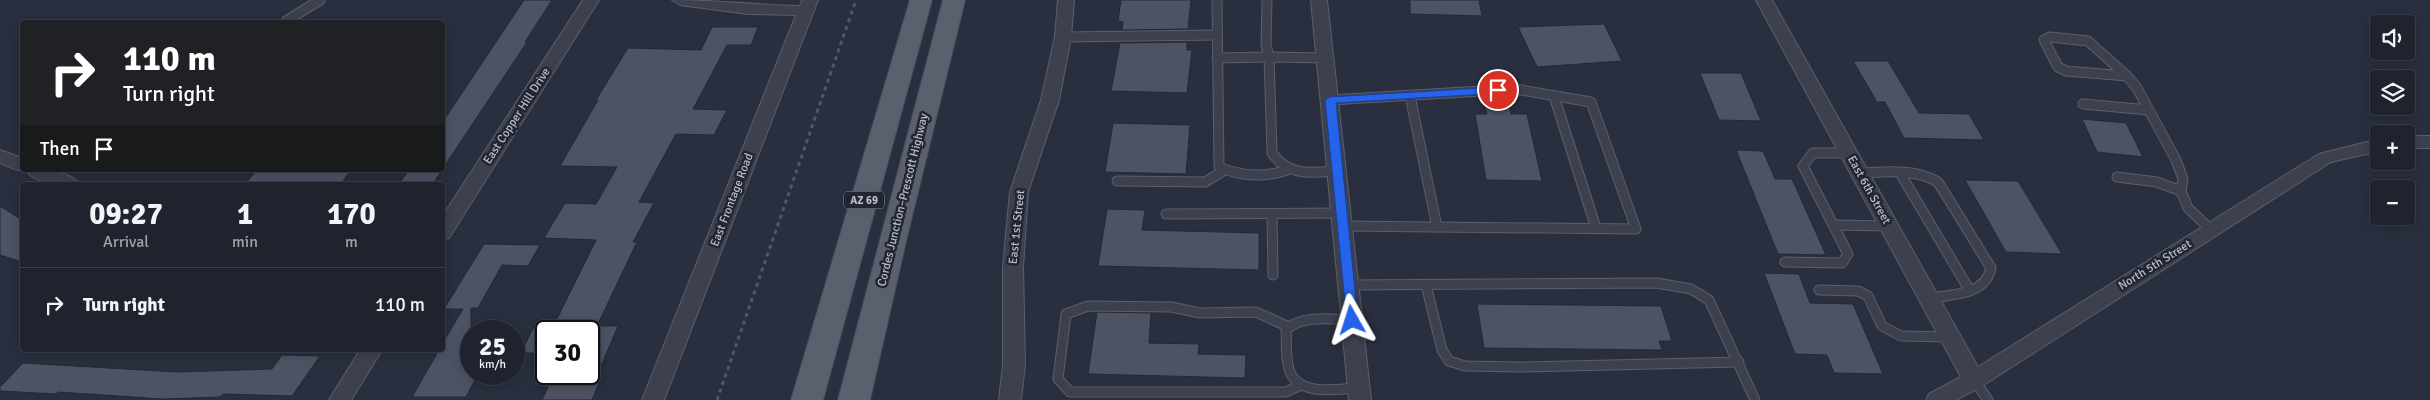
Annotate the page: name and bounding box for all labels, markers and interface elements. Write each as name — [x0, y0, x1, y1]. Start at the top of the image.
map controls — [2370, 15, 2415, 225]
button: sound — [2370, 15, 2415, 60]
text: 110 m — [123, 37, 216, 80]
icon: right — [40, 40, 105, 105]
street label: East Copper Hill Drive — [480, 65, 554, 167]
pin — [1477, 69, 1519, 111]
button: layers — [2370, 70, 2415, 115]
icon: arrive — [1484, 76, 1512, 104]
text: Turn right — [123, 80, 215, 107]
street label: Cordes Junction–Prescott Highway — [874, 112, 932, 288]
button: + — [2370, 125, 2415, 170]
icon: arrive — [90, 135, 118, 163]
text: Then — [40, 137, 80, 161]
street label: East Frontage Road — [707, 151, 757, 249]
street label: East 6th Street — [1844, 153, 1894, 227]
button: − — [2370, 180, 2415, 225]
street label: East 1st Street — [1006, 189, 1028, 265]
road number: AZ 69 — [844, 192, 884, 208]
text: 09:27 — [89, 196, 163, 233]
text: 1 — [237, 196, 253, 233]
text: 170 — [327, 196, 376, 233]
text: Arrival — [103, 232, 149, 252]
text: min — [232, 232, 258, 252]
text: m — [345, 232, 358, 252]
street label: North 5th Street — [2116, 236, 2194, 294]
icon: right — [40, 291, 68, 319]
text: Turn right — [83, 293, 165, 317]
text: 110 m — [375, 293, 425, 317]
position arrow — [1325, 293, 1377, 345]
speed limit sign: 30 — [535, 320, 600, 385]
text: 25 — [479, 331, 506, 362]
text: km/h — [479, 357, 506, 372]

